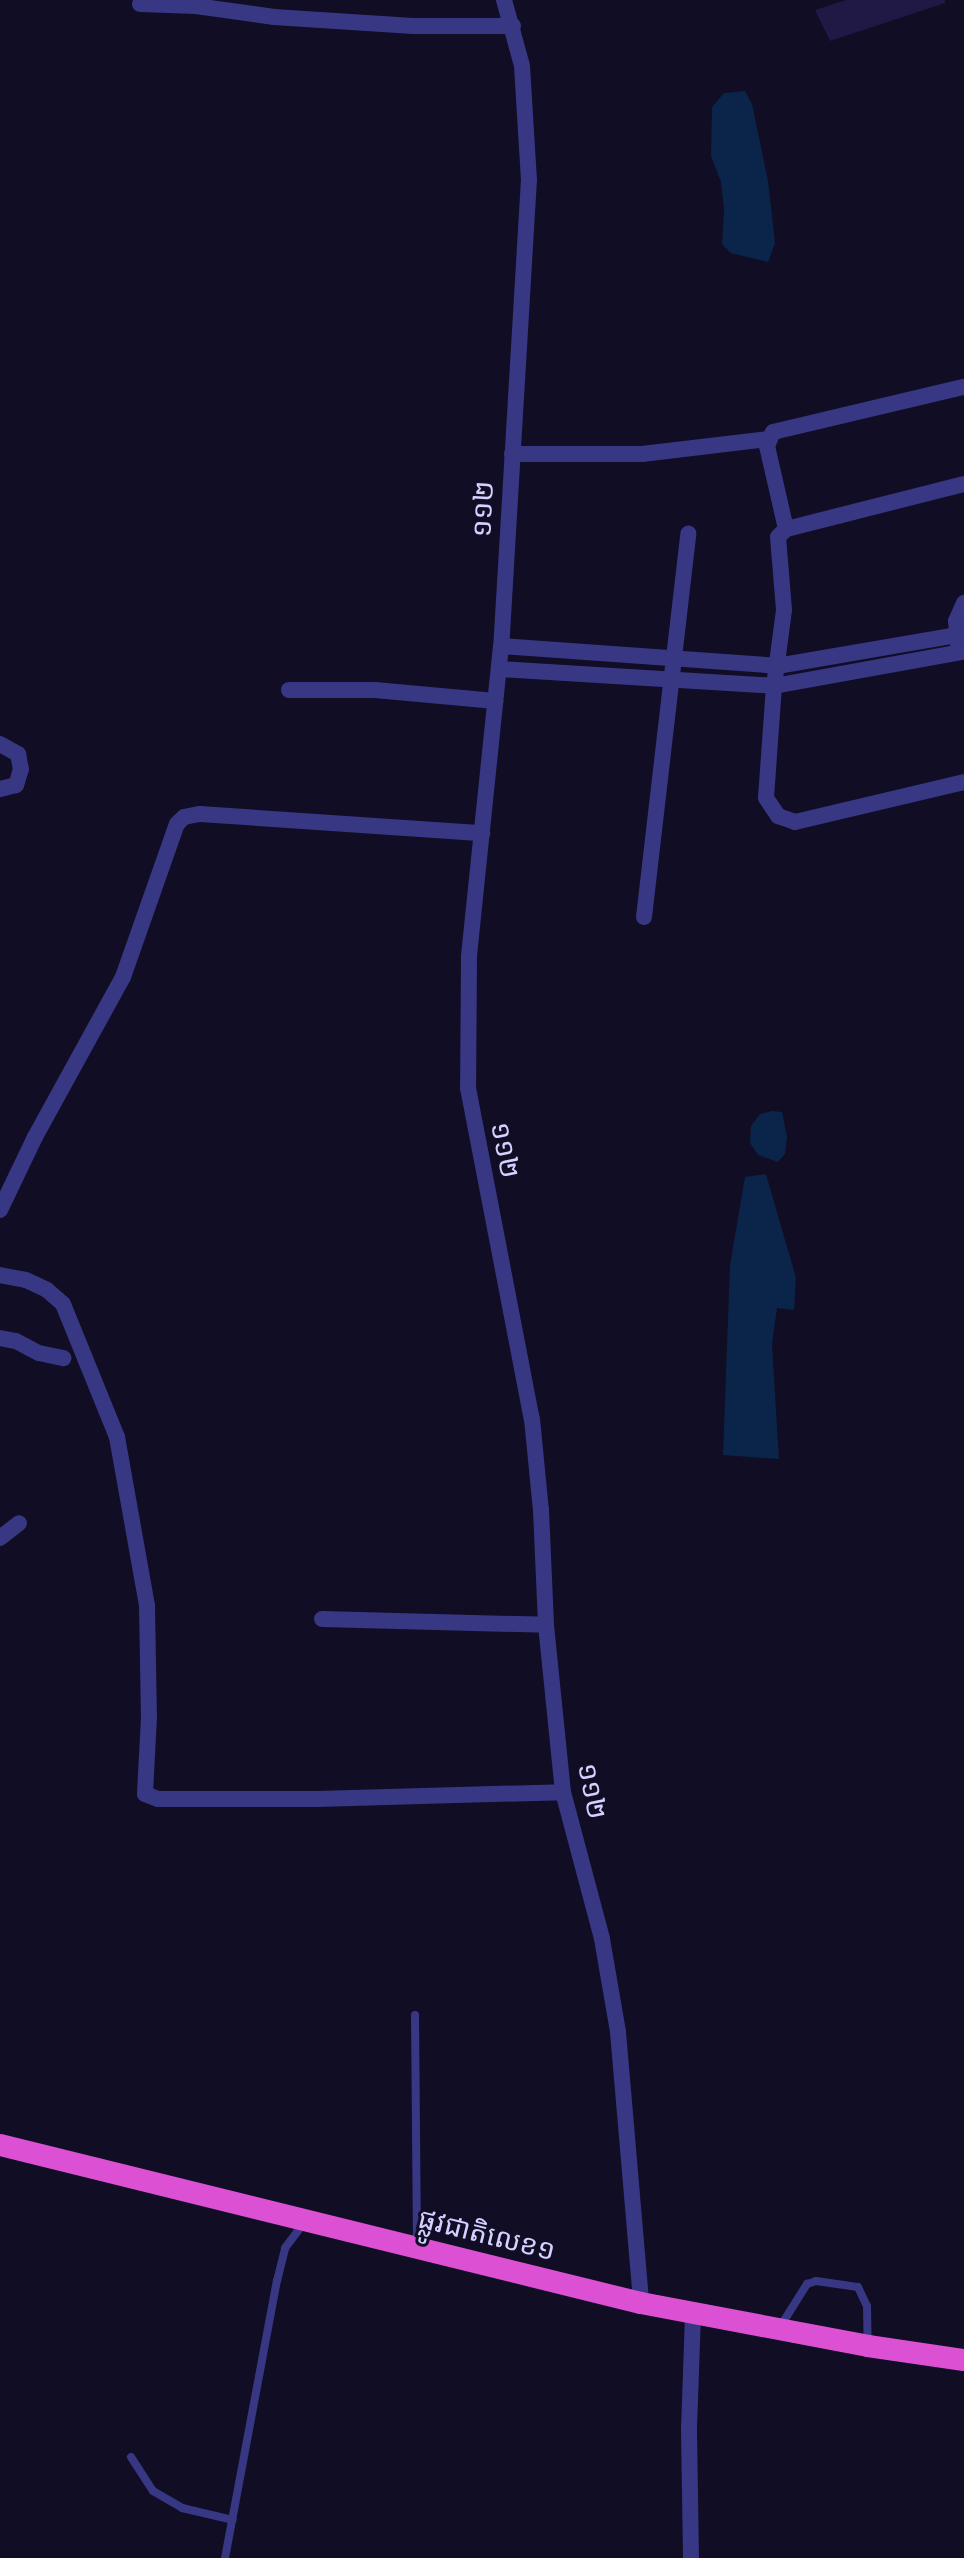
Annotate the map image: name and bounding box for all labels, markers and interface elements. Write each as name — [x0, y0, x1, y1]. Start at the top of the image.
street label: ១១២ — [464, 480, 500, 538]
street label: ១១២ — [484, 1119, 528, 1181]
street label: ១១២ — [571, 1760, 615, 1822]
street label: ផ្លូវជាតិលេខ១ — [415, 2201, 559, 2267]

